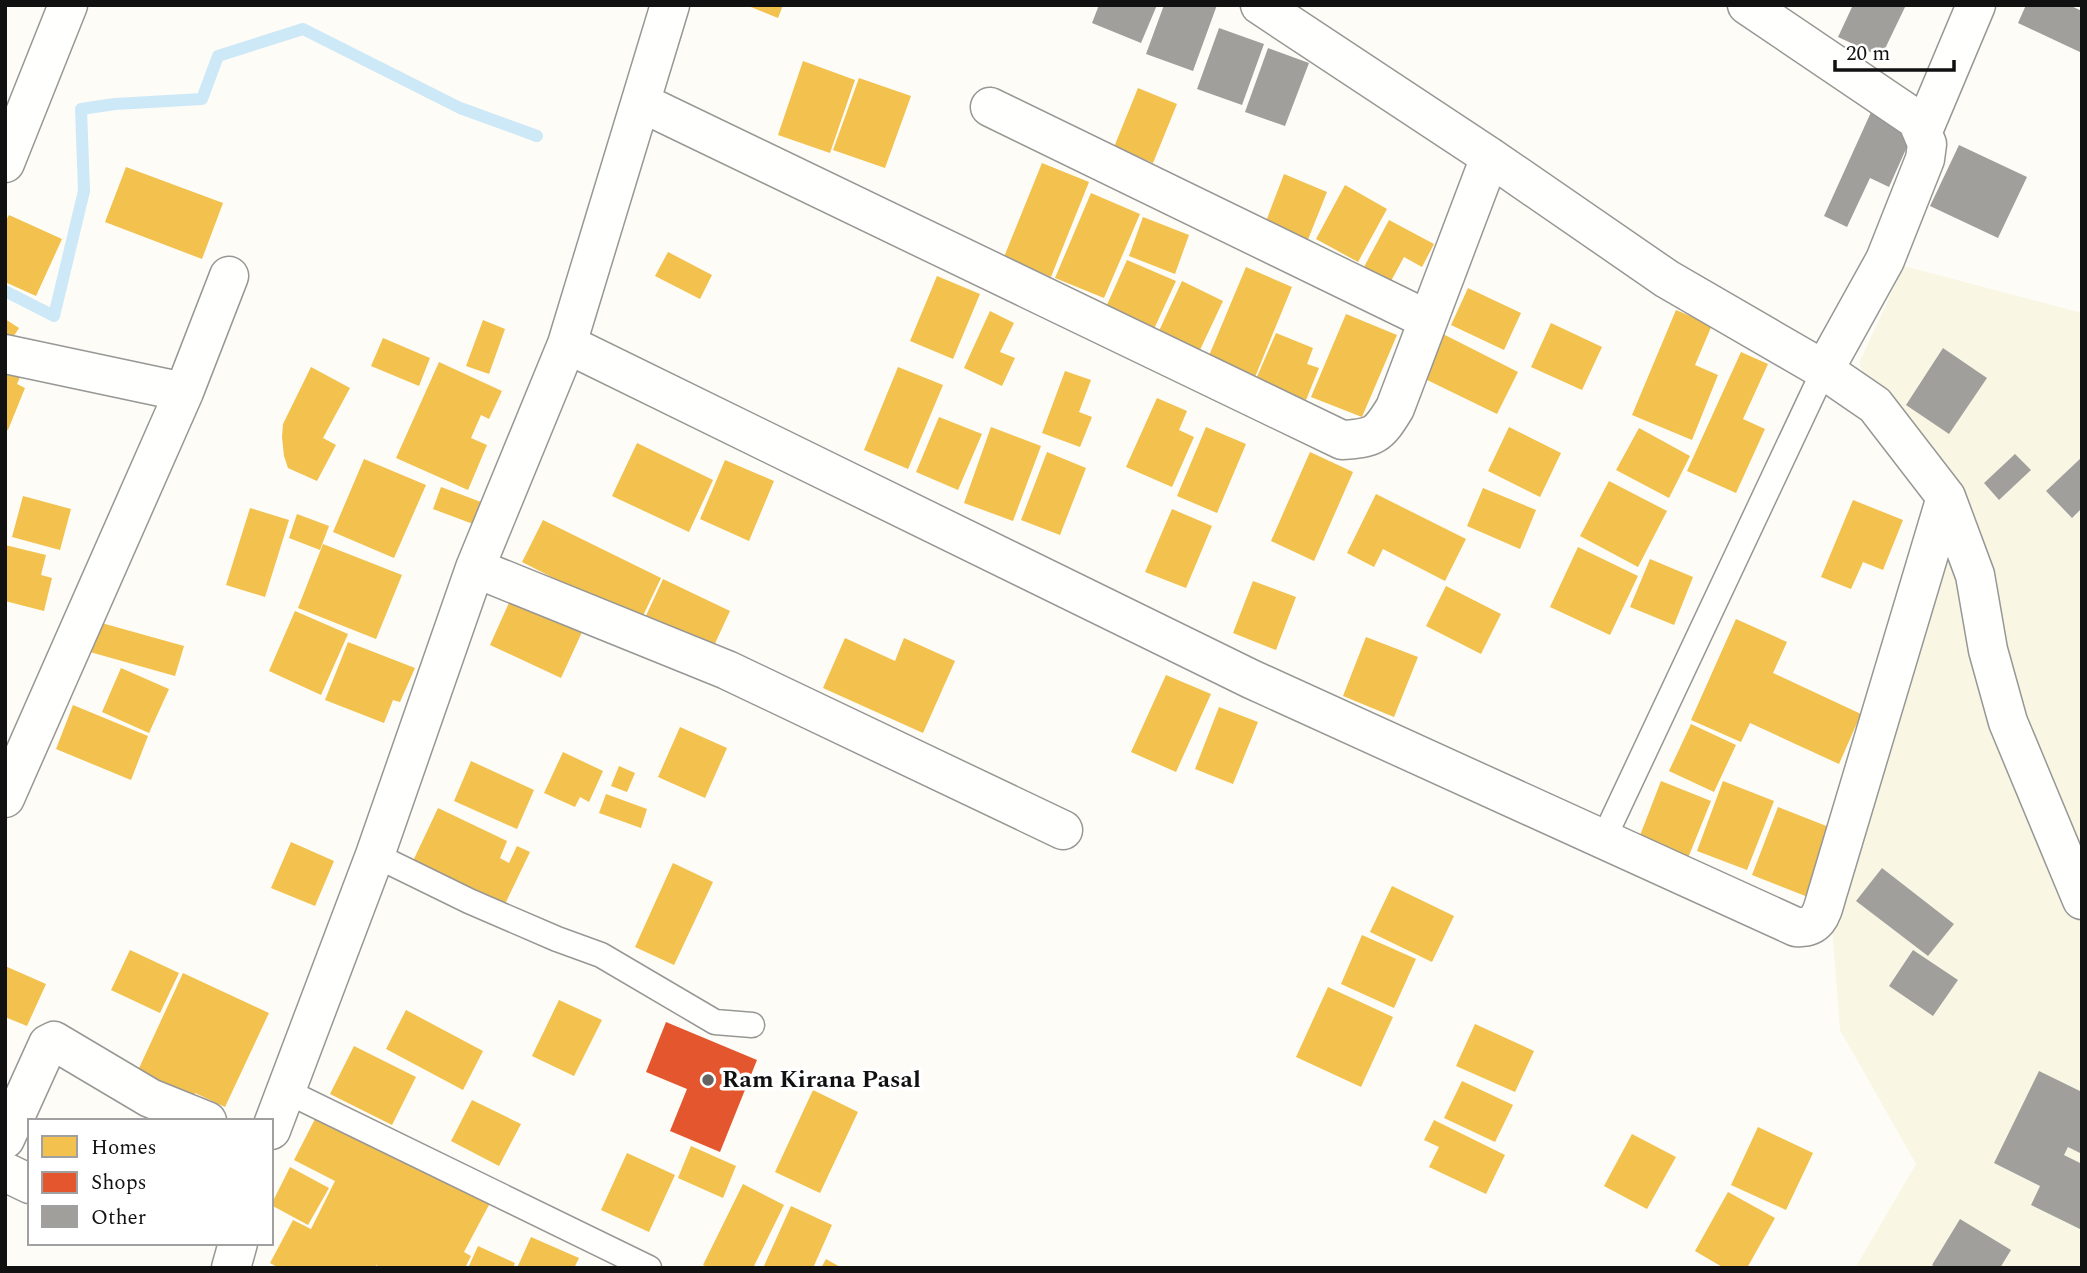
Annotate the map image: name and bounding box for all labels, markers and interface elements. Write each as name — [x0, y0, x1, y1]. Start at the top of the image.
scale bar — [1835, 28, 1954, 72]
text: 20 m — [1846, 38, 1890, 70]
place label: Ram Kirana Pasal — [722, 1062, 921, 1098]
marker: Ram Kirana Pasal — [700, 1072, 716, 1088]
legend — [28, 1119, 273, 1245]
text: Homes — [91, 1132, 157, 1164]
text: Shops — [91, 1167, 147, 1199]
text: Other — [91, 1202, 146, 1234]

